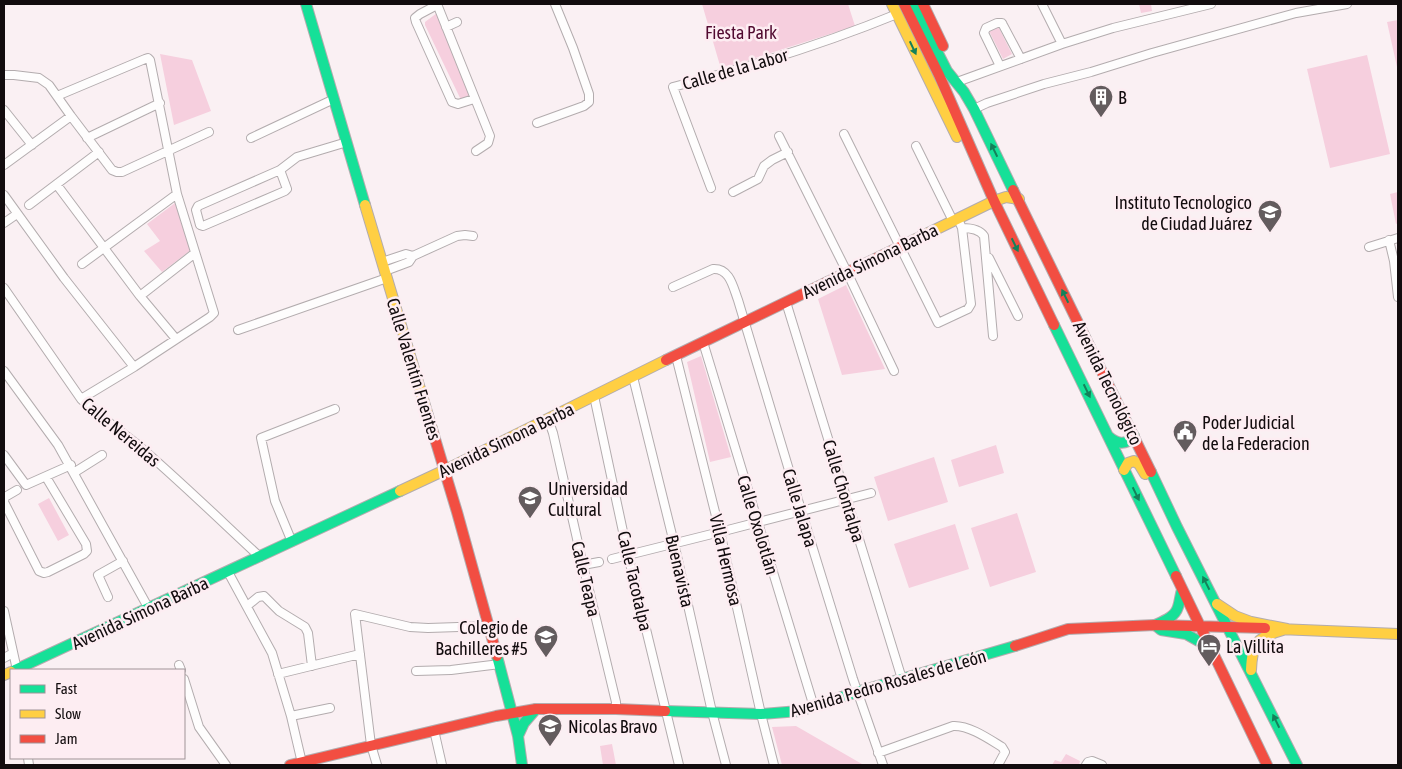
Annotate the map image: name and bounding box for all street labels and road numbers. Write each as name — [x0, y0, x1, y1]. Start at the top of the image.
street label: Calle de la Labor — [680, 44, 791, 94]
street label: Avenida Simona Barba — [799, 219, 941, 303]
street label: Calle Valentín Fuentes — [382, 295, 446, 443]
street label: Avenida Tecnológico — [1069, 318, 1147, 448]
street label: Calle Nereidas — [77, 393, 165, 471]
street label: Avenida Simona Barba — [435, 398, 577, 482]
street label: Calle Chontalpa — [819, 437, 869, 545]
street label: Calle Jalapa — [778, 466, 822, 550]
street label: Calle Oxolotlán — [733, 473, 783, 577]
street label: Villa Hermosa — [705, 512, 747, 608]
street label: Calle Tacotalpa — [613, 529, 657, 633]
street label: Buenavista — [661, 533, 699, 609]
street label: Calle Teapa — [567, 539, 605, 619]
street label: Avenida Simona Barba — [68, 572, 212, 654]
street label: Avenida Pedro Rosales de León — [787, 645, 989, 721]

